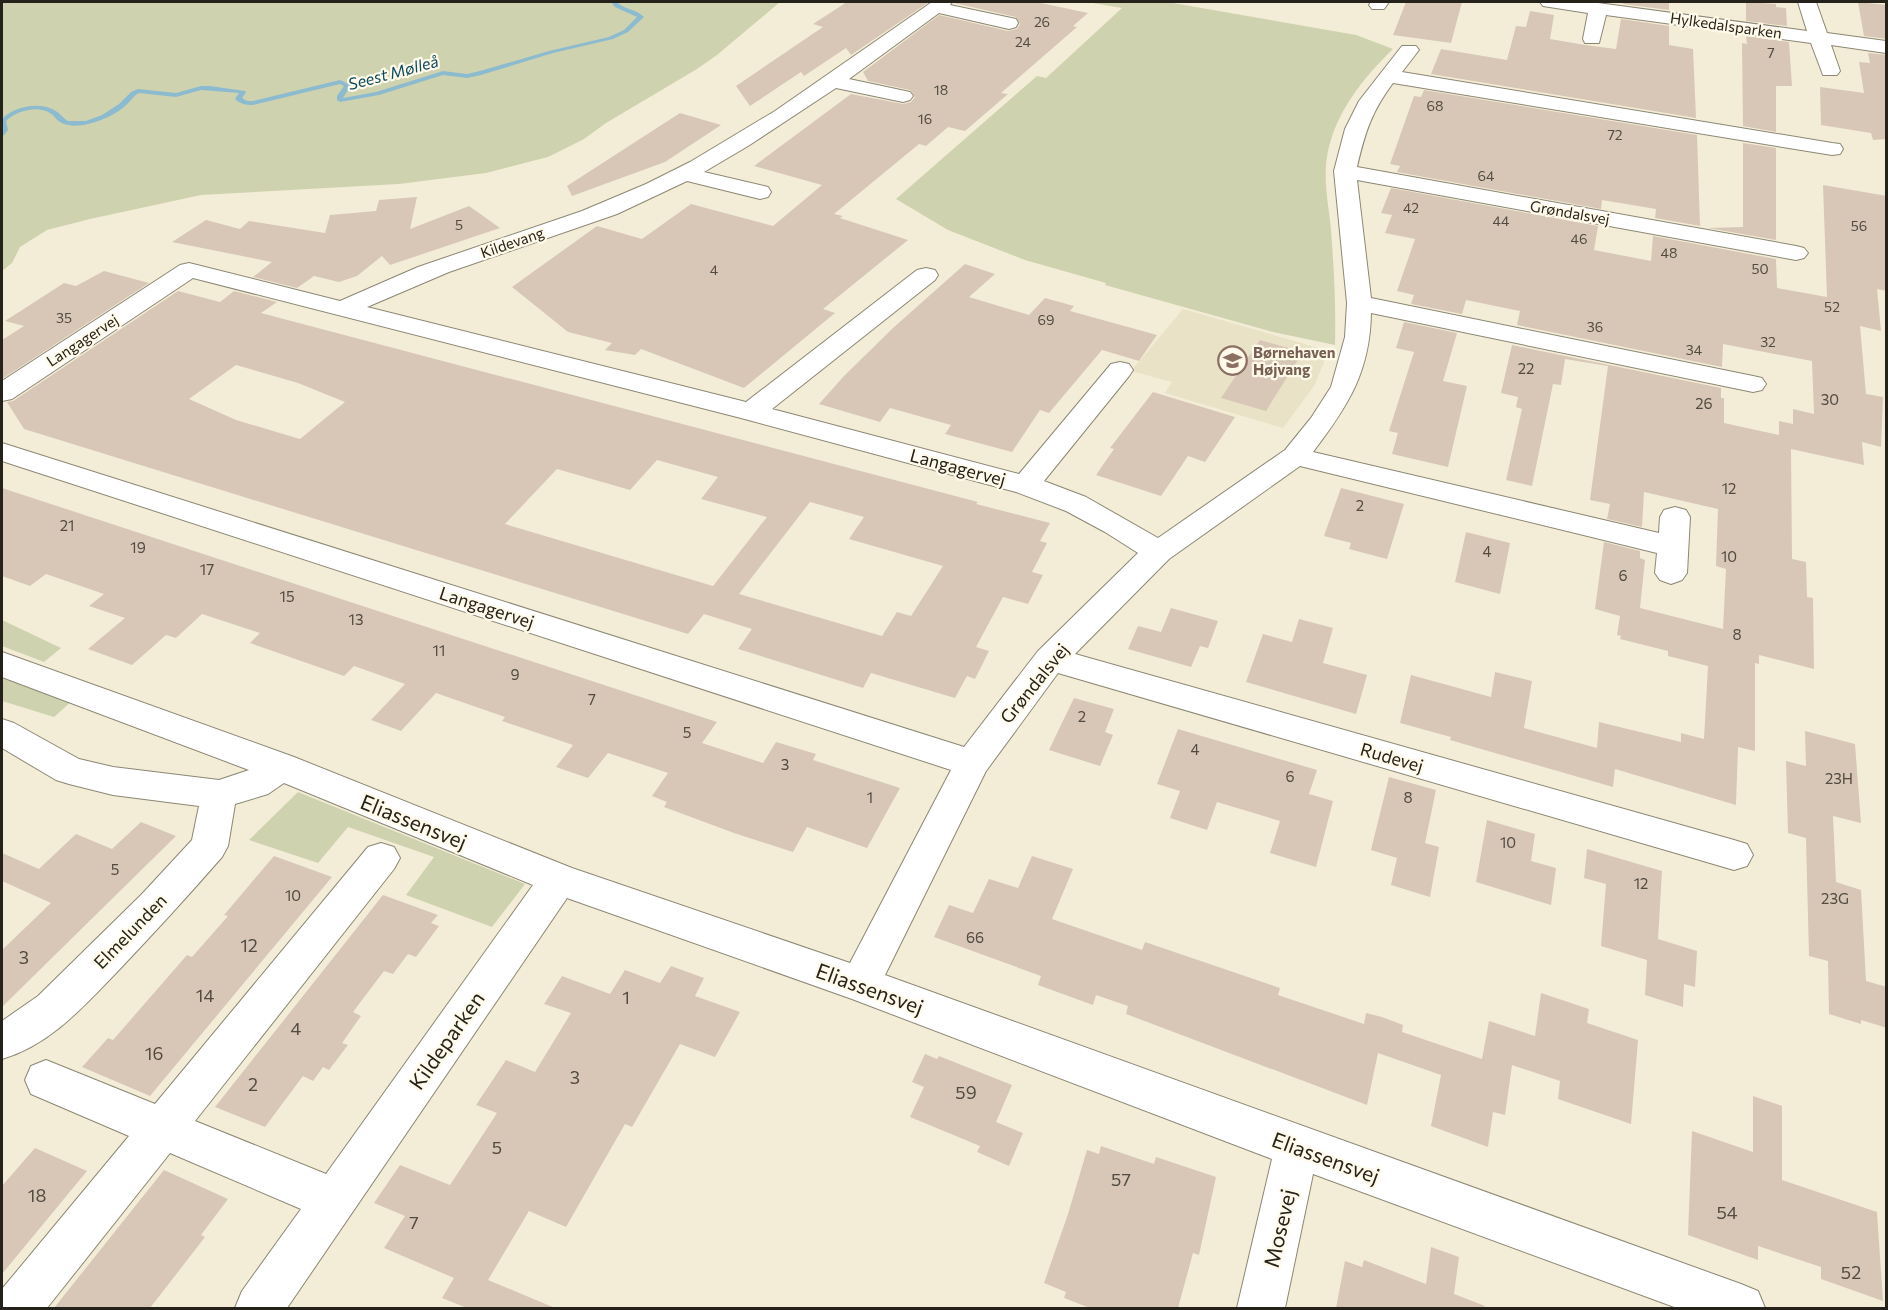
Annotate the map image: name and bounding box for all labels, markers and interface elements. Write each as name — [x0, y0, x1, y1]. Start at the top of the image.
street label: Hylkedalsparken — [1669, 8, 1783, 42]
house number: 26 — [1034, 13, 1050, 30]
house number: 24 — [1015, 33, 1032, 50]
house number: 7 — [1767, 44, 1775, 61]
water label: Seest Mølleå — [346, 51, 440, 93]
house number: 18 — [934, 81, 948, 98]
house number: 68 — [1427, 97, 1444, 114]
house number: 16 — [918, 110, 932, 127]
house number: 72 — [1607, 126, 1623, 143]
house number: 64 — [1478, 167, 1495, 184]
street label: Grøndalsvej — [1529, 196, 1611, 228]
house number: 42 — [1403, 199, 1419, 216]
house number: 44 — [1493, 212, 1510, 229]
house number: 5 — [455, 216, 463, 233]
house number: 56 — [1851, 217, 1867, 234]
street label: Kildevang — [478, 223, 546, 261]
house number: 46 — [1571, 230, 1587, 247]
house number: 48 — [1661, 244, 1677, 261]
house number: 50 — [1751, 260, 1769, 277]
house number: 4 — [710, 261, 719, 278]
house number: 52 — [1824, 298, 1840, 315]
house number: 35 — [56, 309, 72, 326]
street label: Langagervej — [43, 310, 121, 370]
house number: 69 — [1038, 311, 1054, 328]
house number: 36 — [1587, 318, 1603, 335]
house number: 32 — [1760, 333, 1776, 350]
house number: 34 — [1686, 341, 1703, 358]
place label: Børnehaven Højvang — [1253, 343, 1335, 378]
school or university icon: Børnehaven Højvang — [1216, 345, 1248, 377]
house number: 22 — [1518, 359, 1534, 377]
house number: 30 — [1821, 390, 1839, 408]
house number: 26 — [1695, 394, 1713, 412]
street label: Langagervej — [908, 444, 1008, 490]
house number: 12 — [1722, 479, 1736, 497]
house number: 2 — [1356, 496, 1364, 514]
house number: 21 — [60, 516, 74, 534]
house number: 19 — [130, 538, 146, 556]
house number: 4 — [1483, 542, 1492, 560]
house number: 10 — [1721, 547, 1737, 565]
house number: 17 — [200, 560, 214, 578]
house number: 6 — [1618, 566, 1628, 584]
street label: Langagervej — [437, 581, 537, 633]
house number: 15 — [279, 587, 295, 605]
house number: 13 — [349, 610, 363, 628]
house number: 8 — [1732, 625, 1742, 643]
street label: Grøndalsvej — [995, 639, 1073, 727]
house number: 11 — [433, 641, 445, 659]
house number: 9 — [510, 665, 520, 683]
house number: 7 — [588, 690, 596, 708]
house number: 2 — [1078, 707, 1086, 725]
house number: 5 — [683, 723, 691, 741]
street label: Rudevej — [1358, 738, 1426, 776]
house number: 4 — [1191, 740, 1200, 758]
house number: 3 — [781, 755, 789, 773]
house number: 6 — [1285, 767, 1295, 785]
house number: 23H — [1825, 769, 1853, 787]
street label: Eliassensvej — [357, 788, 471, 854]
house number: 1 — [867, 788, 873, 806]
house number: 8 — [1403, 788, 1413, 806]
house number: 10 — [1500, 833, 1516, 851]
house number: 5 — [111, 860, 119, 878]
house number: 12 — [1634, 874, 1648, 892]
house number: 10 — [285, 886, 301, 904]
street label: Elmelunden — [89, 889, 171, 973]
house number: 23G — [1821, 889, 1849, 907]
house number: 66 — [966, 928, 984, 946]
house number: 12 — [240, 934, 258, 956]
house number: 3 — [19, 946, 29, 968]
street label: Eliassensvej — [813, 957, 927, 1019]
house number: 14 — [196, 984, 214, 1006]
street label: Kildeparken — [403, 986, 489, 1094]
house number: 1 — [622, 986, 630, 1008]
house number: 4 — [291, 1017, 302, 1039]
house number: 16 — [145, 1042, 163, 1064]
house number: 3 — [570, 1066, 580, 1088]
house number: 2 — [248, 1073, 258, 1095]
house number: 59 — [955, 1081, 977, 1103]
street label: Eliassensvej — [1269, 1126, 1383, 1188]
house number: 5 — [492, 1136, 502, 1158]
house number: 57 — [1111, 1168, 1131, 1190]
house number: 18 — [28, 1184, 46, 1206]
street label: Mosevej — [1258, 1186, 1300, 1270]
house number: 54 — [1716, 1201, 1738, 1223]
house number: 7 — [409, 1211, 419, 1233]
house number: 52 — [1841, 1261, 1861, 1283]

